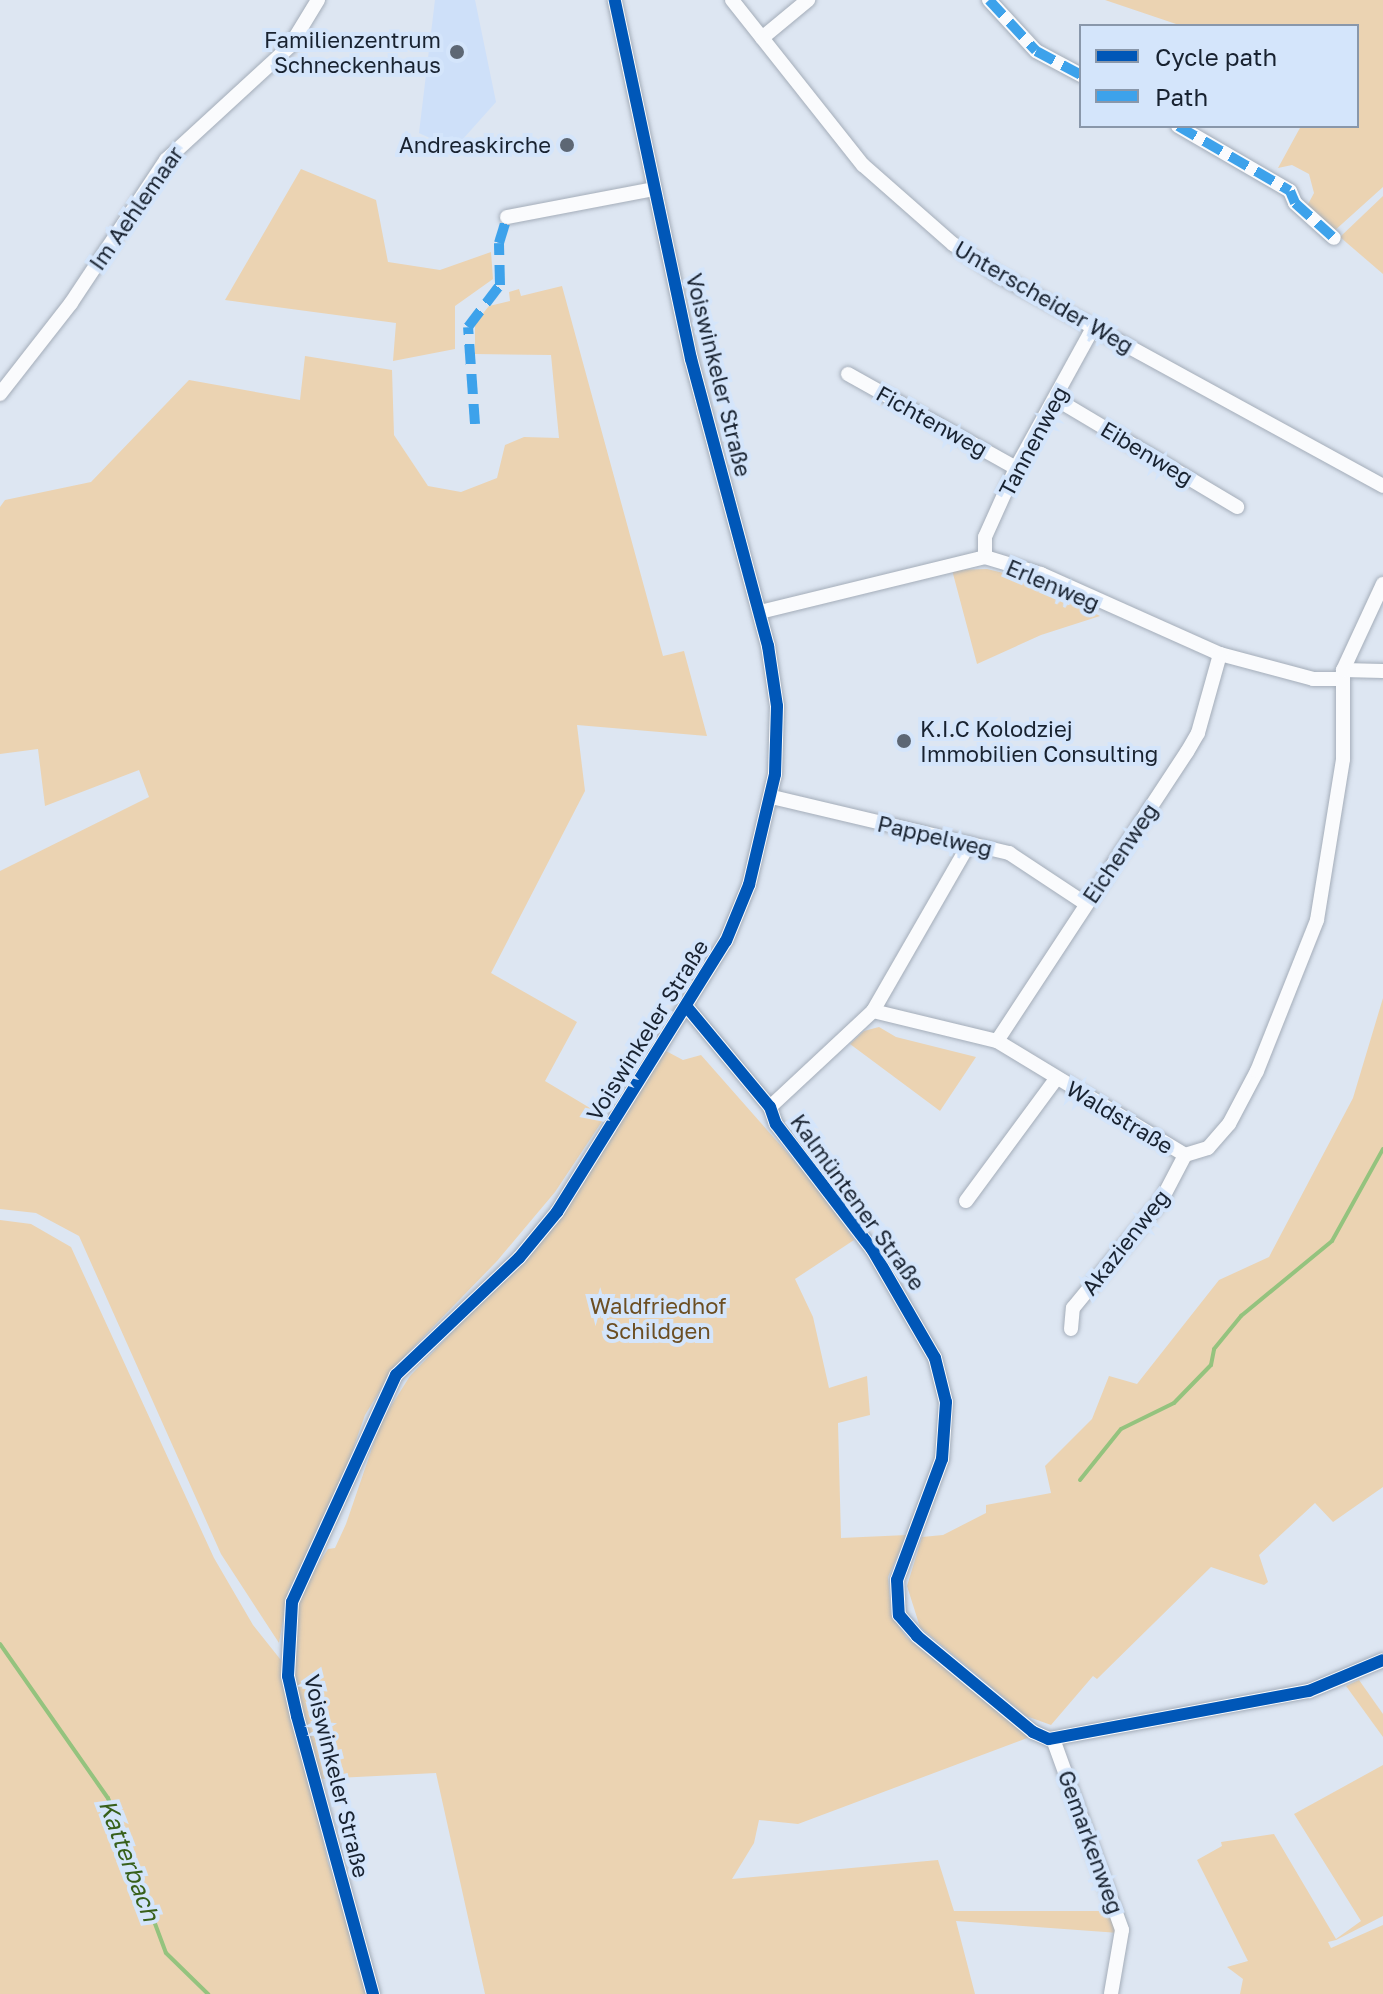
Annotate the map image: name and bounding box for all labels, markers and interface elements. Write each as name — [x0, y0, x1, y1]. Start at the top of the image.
legend — [1079, 24, 1359, 128]
place label: Familienzentrum Schneckenhaus — [264, 26, 441, 78]
text: Cycle path — [1155, 42, 1277, 71]
marker: Familienzentrum Schneckenhaus — [448, 43, 466, 61]
text: Path — [1155, 82, 1208, 111]
place label: Andreaskirche — [399, 132, 551, 158]
marker: Andreaskirche — [558, 136, 576, 154]
street label: Im Aehlemaar — [84, 141, 188, 275]
street label: Unterscheider Weg — [950, 235, 1138, 359]
street label: Voiswinkeler Straße — [681, 271, 757, 479]
street label: Fichtenweg — [872, 380, 992, 462]
street label: Tannenweg — [993, 381, 1073, 501]
street label: Eibenweg — [1096, 415, 1198, 491]
street label: Erlenweg — [1002, 554, 1104, 616]
place label: K.I.C Kolodziej Immobilien Consulting — [920, 715, 1158, 766]
marker: K.I.C Kolodziej Immobilien Consulting — [895, 732, 913, 750]
street label: Eichenweg — [1077, 798, 1163, 908]
street label: Pappelweg — [875, 810, 995, 862]
street label: Voiswinkeler Straße — [581, 935, 713, 1125]
street label: Waldstraße — [1062, 1075, 1178, 1159]
street label: Kalmüntener Straße — [785, 1109, 931, 1295]
street label: Akazienweg — [1076, 1184, 1174, 1300]
park label: Waldfriedhof Schildgen — [590, 1292, 726, 1344]
street label: Voiswinkeler Straße — [299, 1672, 375, 1880]
street label: Gemarkenweg — [1053, 1767, 1129, 1917]
water label: Katterbach — [94, 1795, 166, 1925]

